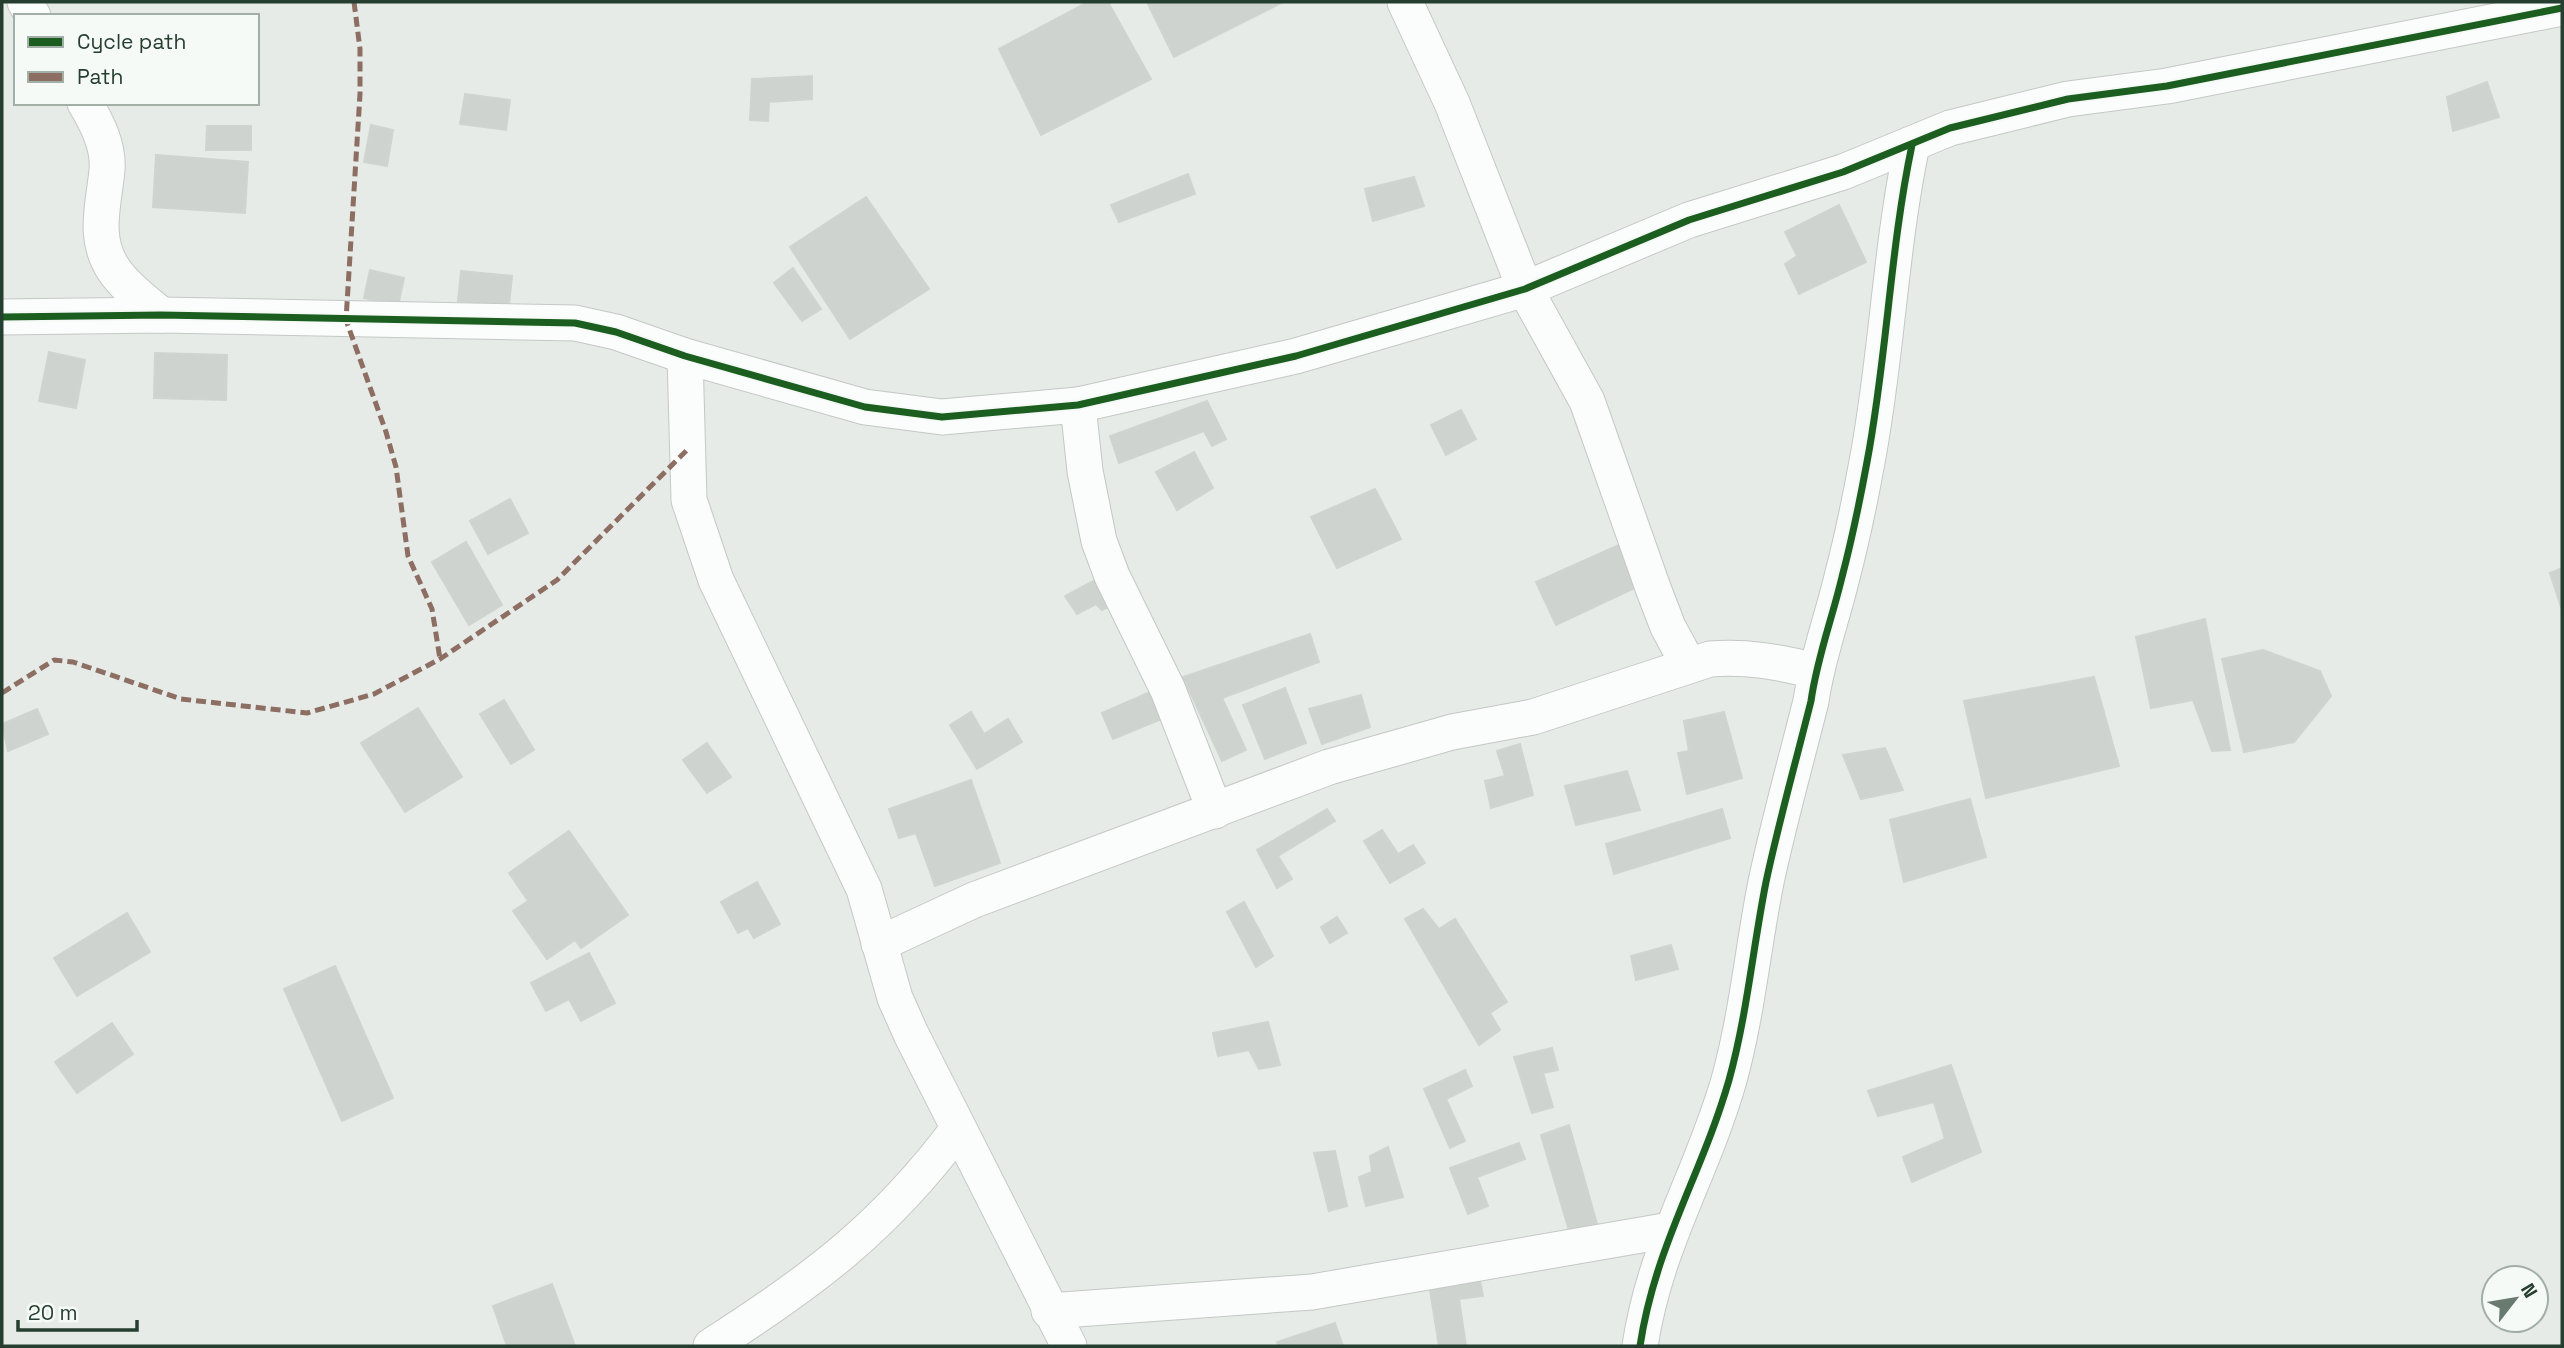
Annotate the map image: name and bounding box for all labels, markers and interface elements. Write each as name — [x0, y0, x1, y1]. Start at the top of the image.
legend — [14, 14, 259, 105]
text: Cycle path — [77, 28, 186, 55]
text: Path — [77, 63, 123, 90]
north arrow — [2480, 1264, 2550, 1334]
text: N — [2515, 1279, 2543, 1302]
scale bar — [18, 1288, 136, 1332]
text: 20 m — [28, 1299, 78, 1326]

